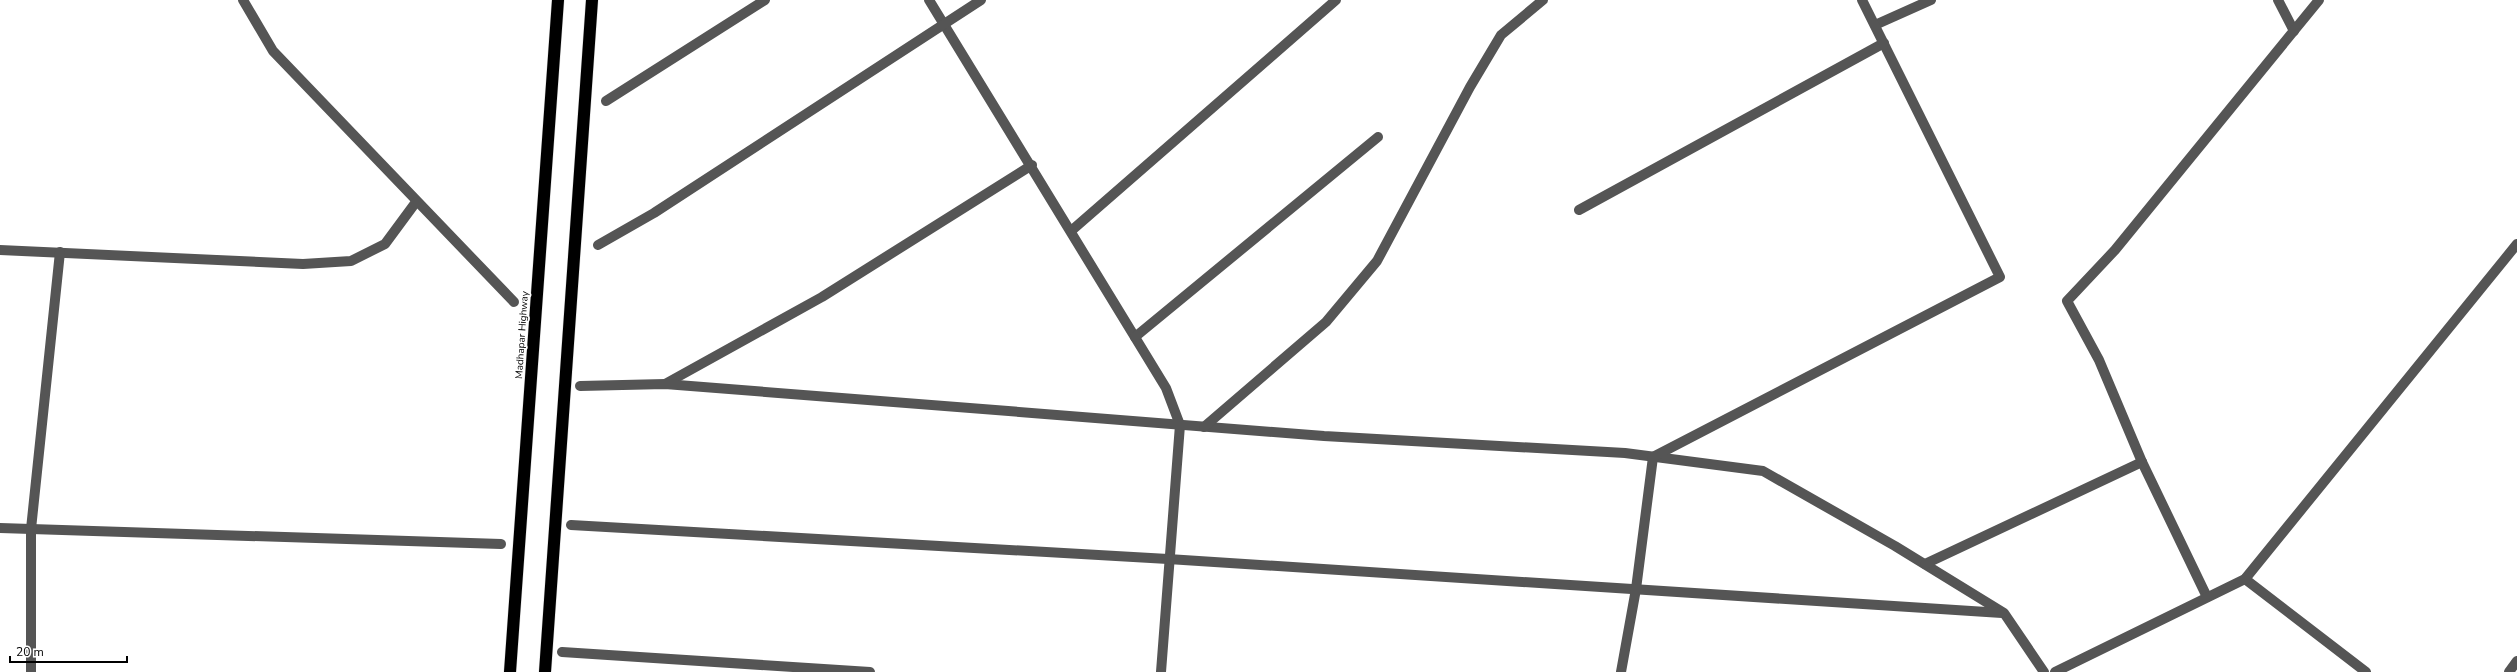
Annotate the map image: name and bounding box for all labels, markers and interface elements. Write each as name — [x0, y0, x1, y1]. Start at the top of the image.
street label: Madhapar Highway — [512, 290, 532, 379]
scale bar — [10, 638, 127, 664]
text: 20 m — [16, 644, 44, 660]

